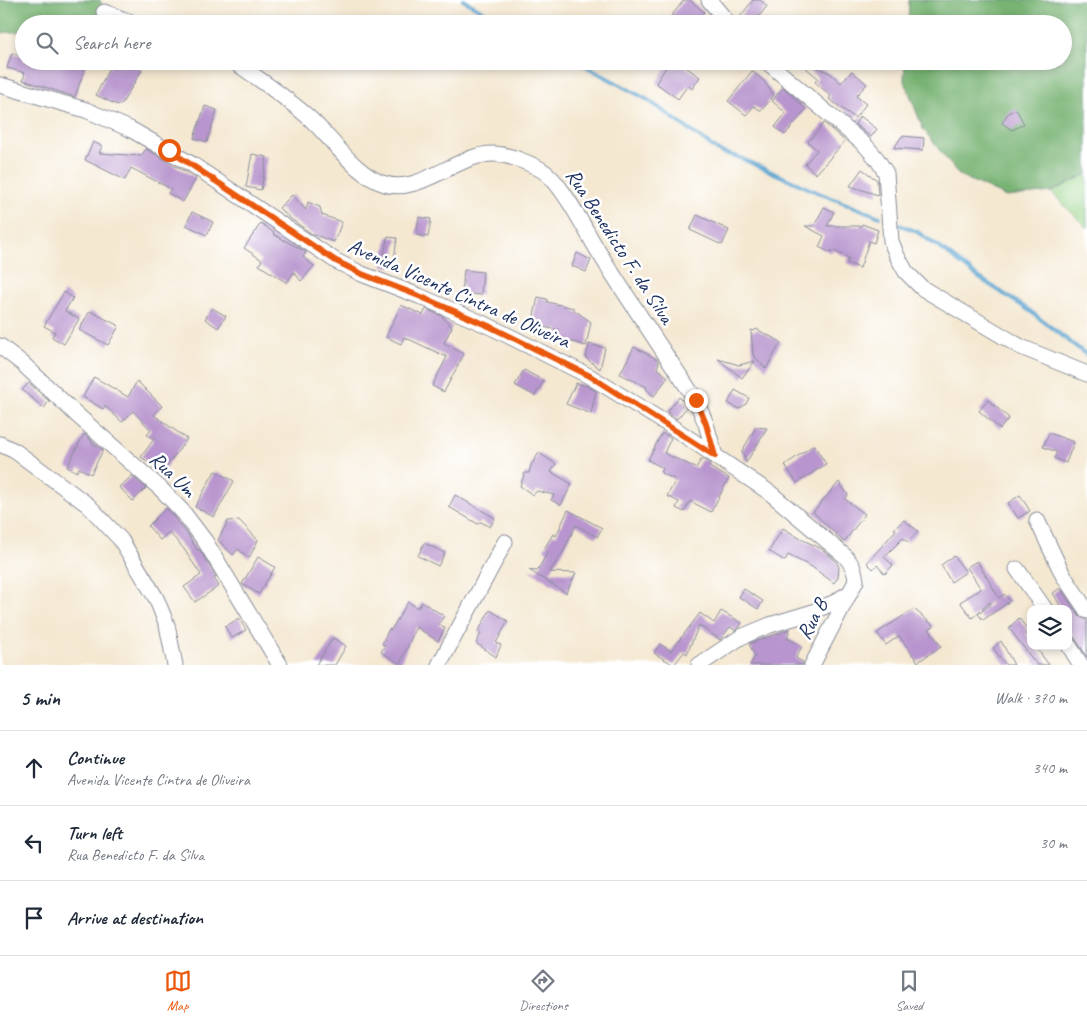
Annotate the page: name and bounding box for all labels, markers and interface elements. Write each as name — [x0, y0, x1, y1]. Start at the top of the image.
search box — [15, 15, 1072, 70]
icon: search — [33, 29, 61, 57]
text: Search here — [73, 31, 150, 55]
route start — [158, 139, 181, 162]
street label: Rua Benedicto F. da Silva — [560, 164, 681, 330]
street label: Avenida Vicente Cintra de Oliveira — [344, 232, 576, 354]
route end — [685, 389, 708, 412]
street label: Rua Um — [144, 446, 203, 504]
street label: Rua B — [791, 592, 835, 644]
map controls — [1027, 605, 1072, 650]
button: layers — [1027, 605, 1072, 650]
text: 5 min — [20, 685, 60, 711]
text: Walk · 370 m — [995, 688, 1067, 708]
text: Continue — [67, 746, 124, 770]
icon: ahead — [20, 754, 48, 782]
text: 340 m — [1033, 758, 1067, 778]
text: Avenida Vicente Cintra de Oliveira — [67, 770, 250, 790]
text: Turn left — [67, 821, 122, 845]
icon: left — [20, 829, 48, 857]
text: 30 m — [1040, 833, 1067, 853]
text: Rua Benedicto F. da Silva — [67, 845, 204, 865]
icon: arrive — [20, 904, 48, 932]
text: Arrive at destination — [67, 906, 203, 930]
tab: Map — [164, 967, 192, 1014]
tab: Directions — [519, 967, 568, 1014]
tab: Saved — [895, 967, 923, 1014]

